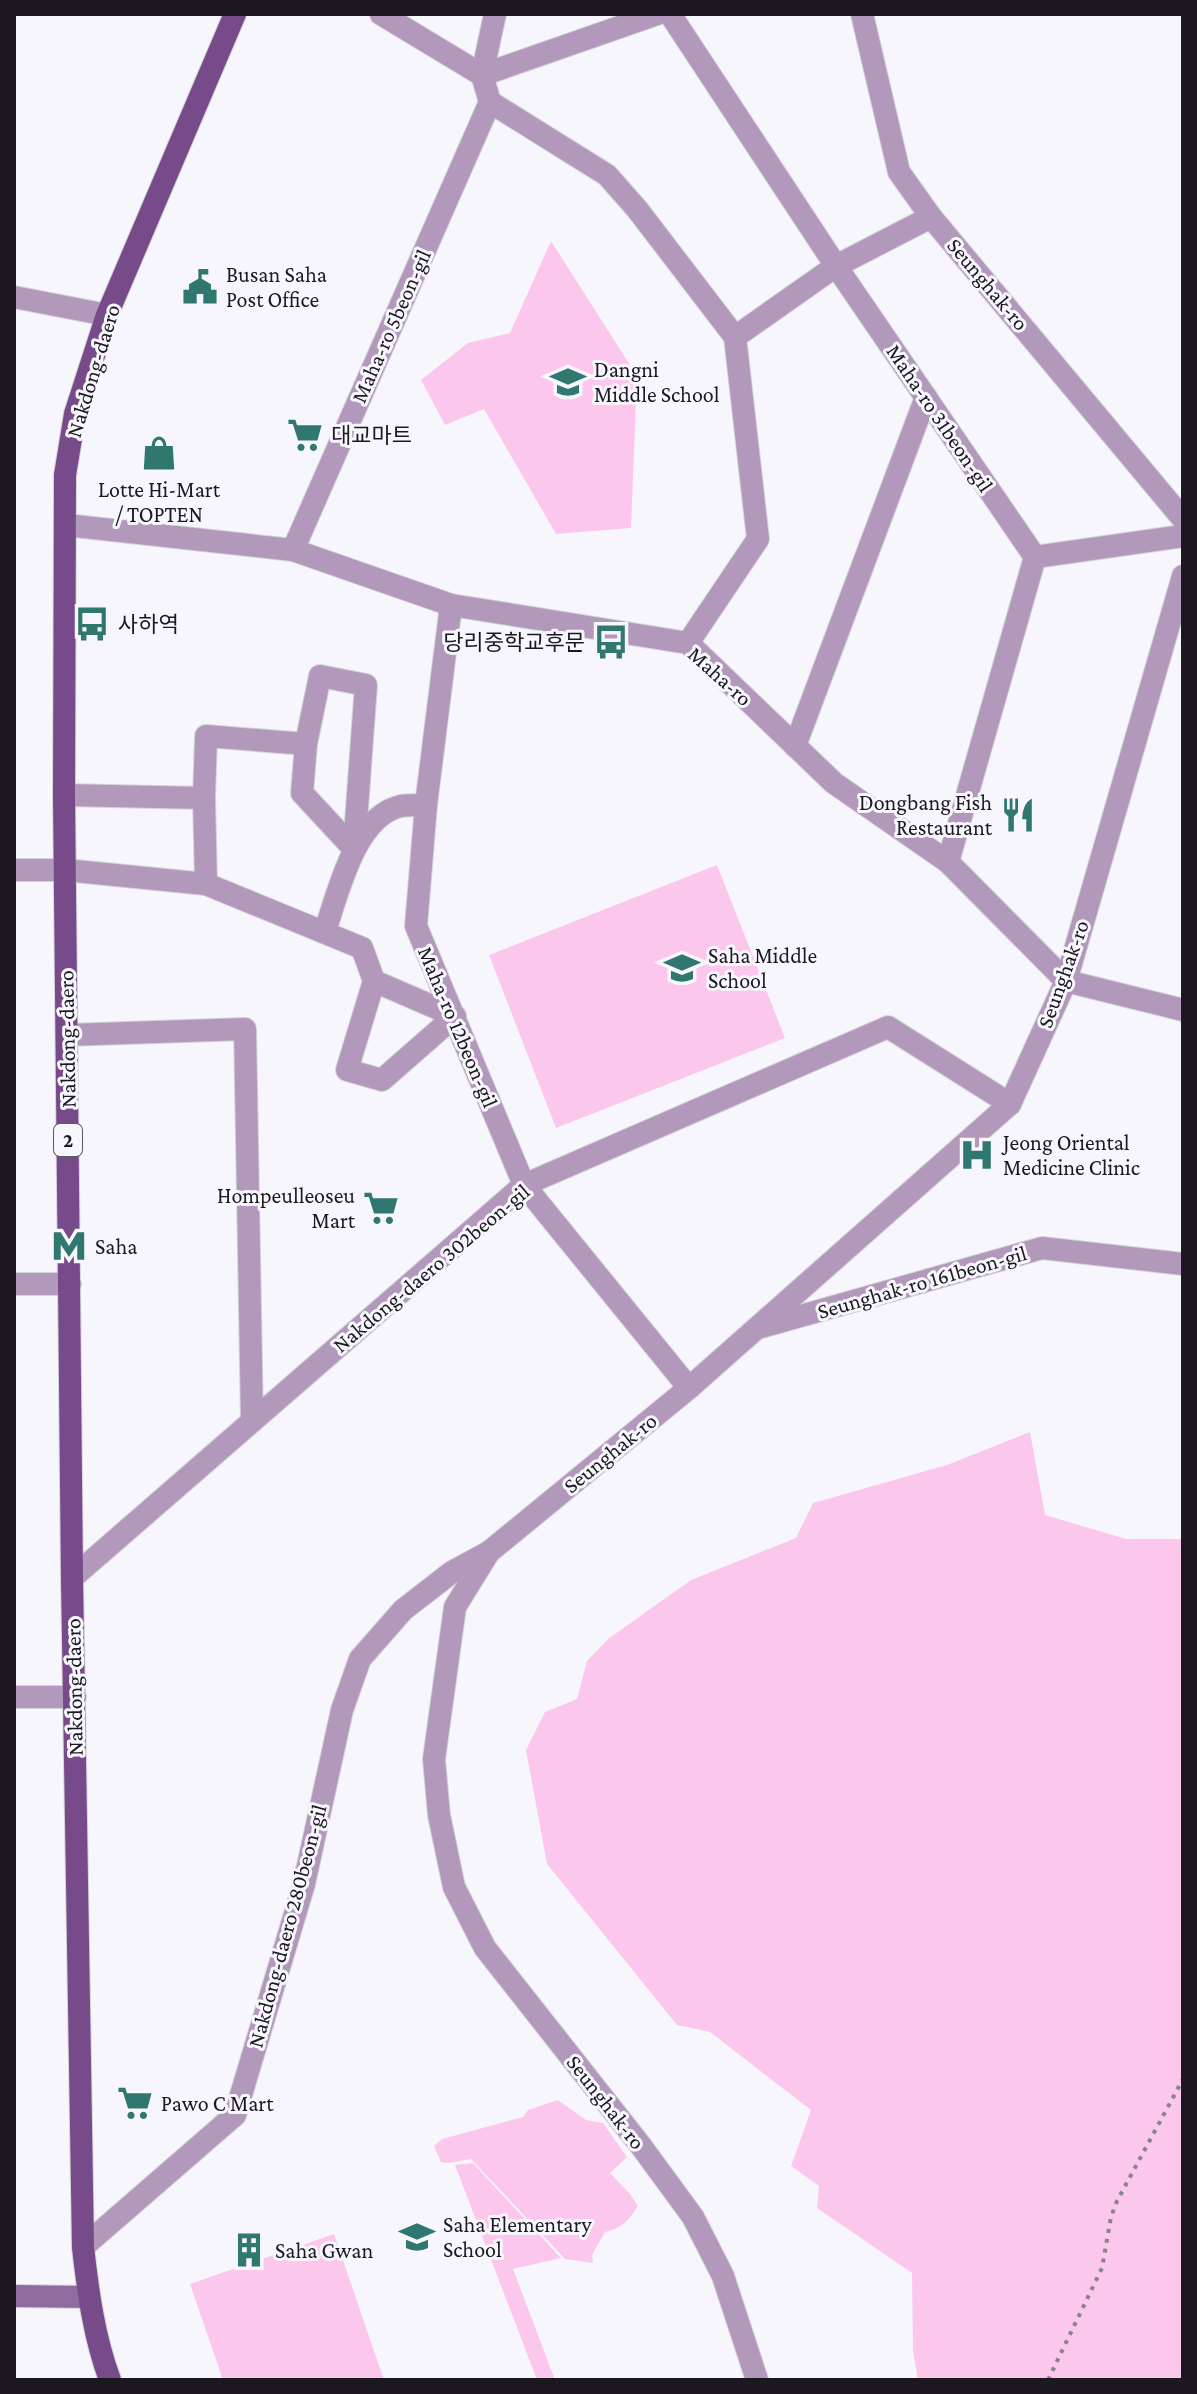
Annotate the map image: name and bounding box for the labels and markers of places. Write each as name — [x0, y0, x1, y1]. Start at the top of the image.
place label: Busan Saha Post Office — [226, 262, 327, 312]
public building icon: Busan Saha Post Office — [181, 268, 219, 306]
place label: Dangni Middle School — [594, 357, 720, 407]
school or university icon: Dangni Middle School — [549, 363, 587, 401]
supermarket icon: 대교마트 — [286, 416, 324, 454]
place label: 대교마트 — [331, 423, 412, 448]
shop icon: Lotte Hi-Mart / TOPTEN — [140, 434, 178, 472]
place label: Lotte Hi-Mart / TOPTEN — [98, 477, 221, 527]
bus stop icon: 사하역 — [73, 605, 111, 643]
place label: 사하역 — [118, 612, 179, 637]
bus stop icon: 당리중학교후문 — [592, 623, 630, 661]
place label: 당리중학교후문 — [443, 630, 585, 655]
place label: Dongbang Fish Restaurant — [859, 790, 993, 840]
restaurant icon: Dongbang Fish Restaurant — [999, 796, 1037, 834]
place label: Saha Middle School — [708, 943, 817, 993]
school or university icon: Saha Middle School — [663, 949, 701, 987]
place label: Jeong Oriental Medicine Clinic — [1001, 1130, 1140, 1180]
hospital icon: Jeong Oriental Medicine Clinic — [958, 1136, 996, 1174]
place label: Hompeulleoseu Mart — [217, 1183, 356, 1233]
supermarket icon: Hompeulleoseu Mart — [362, 1189, 400, 1227]
metro station icon: Saha — [50, 1227, 88, 1265]
place label: Saha — [95, 1234, 137, 1259]
supermarket icon: Pawo C Mart — [116, 2084, 154, 2122]
place label: Pawo C Mart — [161, 2091, 274, 2116]
place label: Saha Elementary School — [443, 2212, 592, 2262]
school or university icon: Saha Elementary School — [398, 2218, 436, 2256]
building icon: Saha Gwan — [230, 2231, 268, 2269]
place label: Saha Gwan — [275, 2238, 373, 2263]

